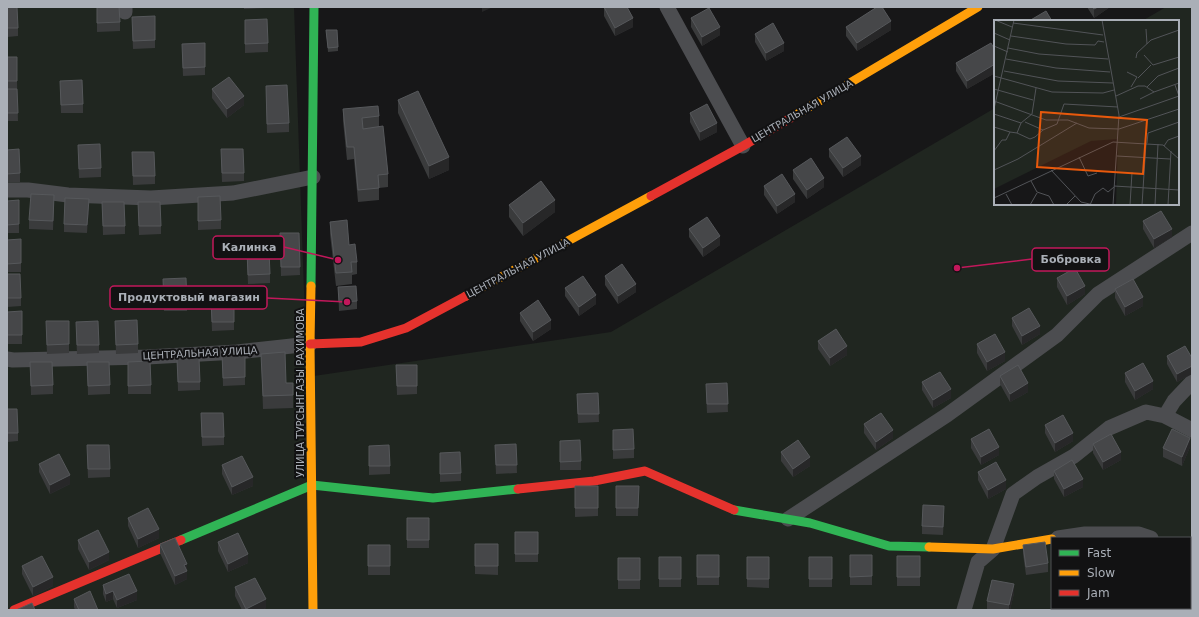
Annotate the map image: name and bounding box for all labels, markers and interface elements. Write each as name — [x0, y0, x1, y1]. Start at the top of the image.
inset map — [994, 20, 1179, 205]
street label: ЦЕНТРАЛЬНАЯ УЛИЦА — [749, 77, 855, 145]
callout: Калинка — [213, 236, 284, 259]
street label: ЦЕНТРАЛЬНАЯ УЛИЦА — [465, 236, 572, 300]
text: Калинка — [222, 241, 276, 254]
callout: Бобровка — [1032, 248, 1109, 271]
text: Бобровка — [1041, 253, 1101, 266]
callout: Продуктовый магазин — [110, 286, 267, 309]
text: Продуктовый магазин — [118, 291, 260, 304]
street label: УЛИЦА ТУРСЫНГАЗЫ РАХИМОВА — [295, 308, 306, 478]
street label: ЦЕНТРАЛЬНАЯ УЛИЦА — [142, 344, 258, 362]
legend — [1051, 537, 1191, 609]
text: Fast — [1087, 546, 1111, 560]
text: Slow — [1087, 566, 1115, 580]
text: Jam — [1086, 586, 1110, 600]

